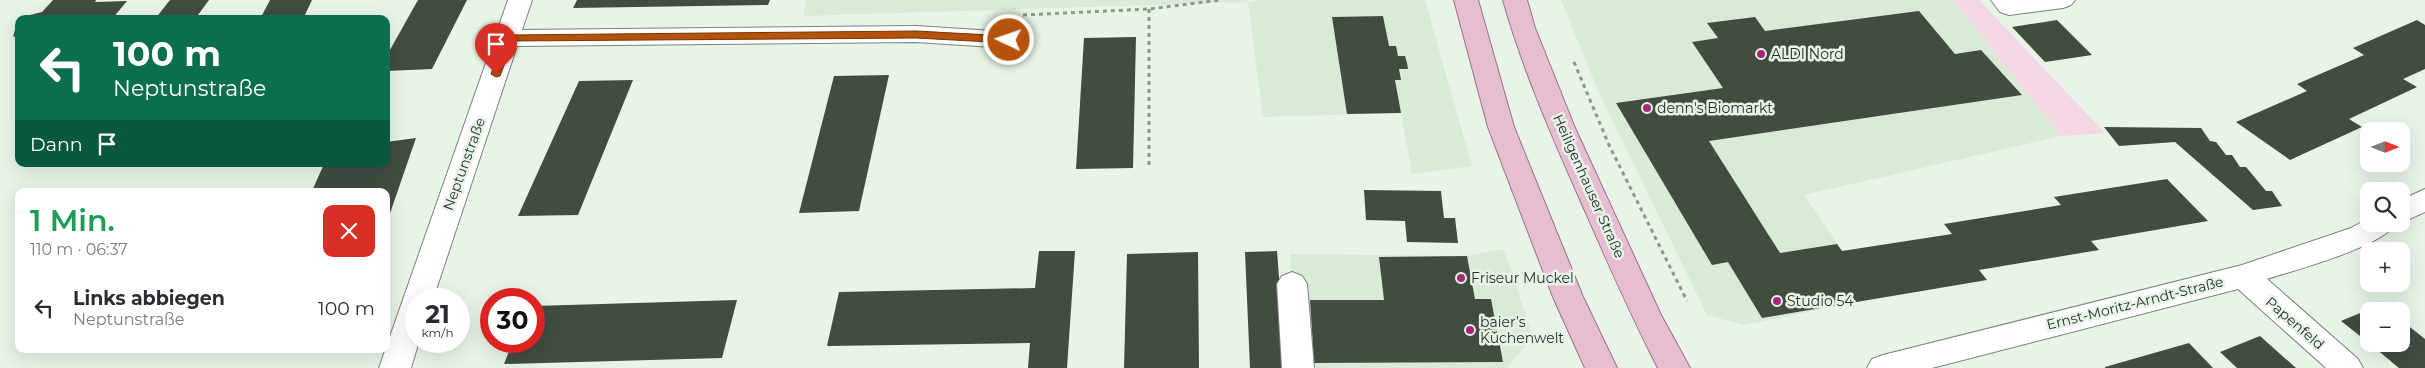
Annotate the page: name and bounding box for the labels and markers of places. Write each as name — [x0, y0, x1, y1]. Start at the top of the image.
pin — [475, 23, 517, 74]
place label: ALDI Nord — [1771, 45, 1844, 63]
marker: ALDI Nord — [1755, 48, 1767, 60]
place label: denn's Biomarkt — [1657, 99, 1773, 117]
marker: denn's Biomarkt — [1641, 102, 1653, 114]
place label: Friseur Muckel — [1471, 269, 1574, 287]
marker: Friseur Muckel — [1455, 272, 1467, 284]
place label: Studio 54 — [1787, 292, 1854, 310]
marker: Studio 54 — [1771, 295, 1783, 307]
place label: baier’s Küchenwelt — [1480, 313, 1564, 347]
marker: baier’s Küchenwelt — [1464, 324, 1476, 336]

